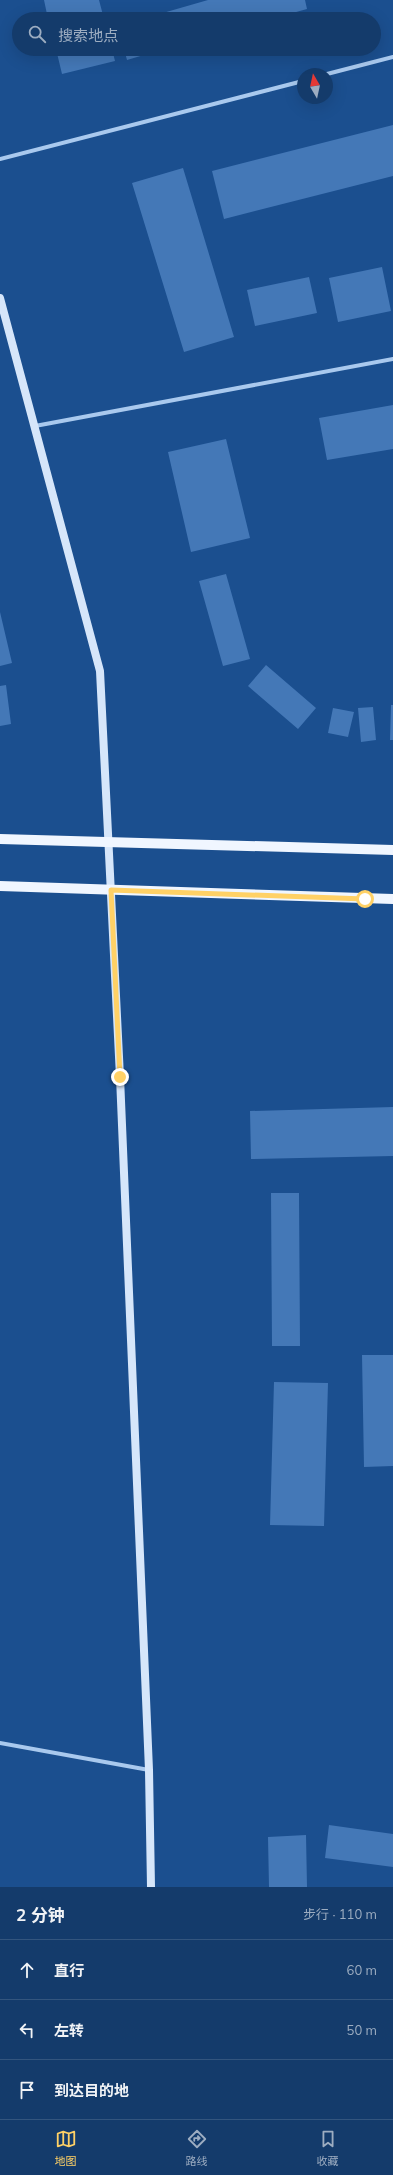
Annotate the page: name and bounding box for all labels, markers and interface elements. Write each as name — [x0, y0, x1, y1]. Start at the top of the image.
search box — [12, 12, 381, 56]
icon: search — [26, 23, 48, 45]
text: 搜索地点 — [58, 26, 118, 45]
north arrow — [297, 68, 333, 104]
route start — [356, 890, 374, 908]
route end — [111, 1068, 129, 1086]
text: 2 分钟 — [16, 1904, 65, 1925]
text: 步行 · 110 m — [303, 1906, 377, 1922]
icon: ahead — [16, 1959, 38, 1981]
text: 直行 — [54, 1961, 84, 1980]
text: 60 m — [347, 1962, 377, 1978]
icon: left — [16, 2019, 38, 2041]
text: 左转 — [54, 2021, 84, 2040]
text: 50 m — [347, 2022, 377, 2038]
icon: arrive — [16, 2079, 38, 2101]
text: 到达目的地 — [54, 2081, 129, 2100]
tab: 地图 — [55, 2128, 77, 2168]
tab: 路线 — [186, 2128, 208, 2168]
tab: 收藏 — [317, 2128, 339, 2168]

